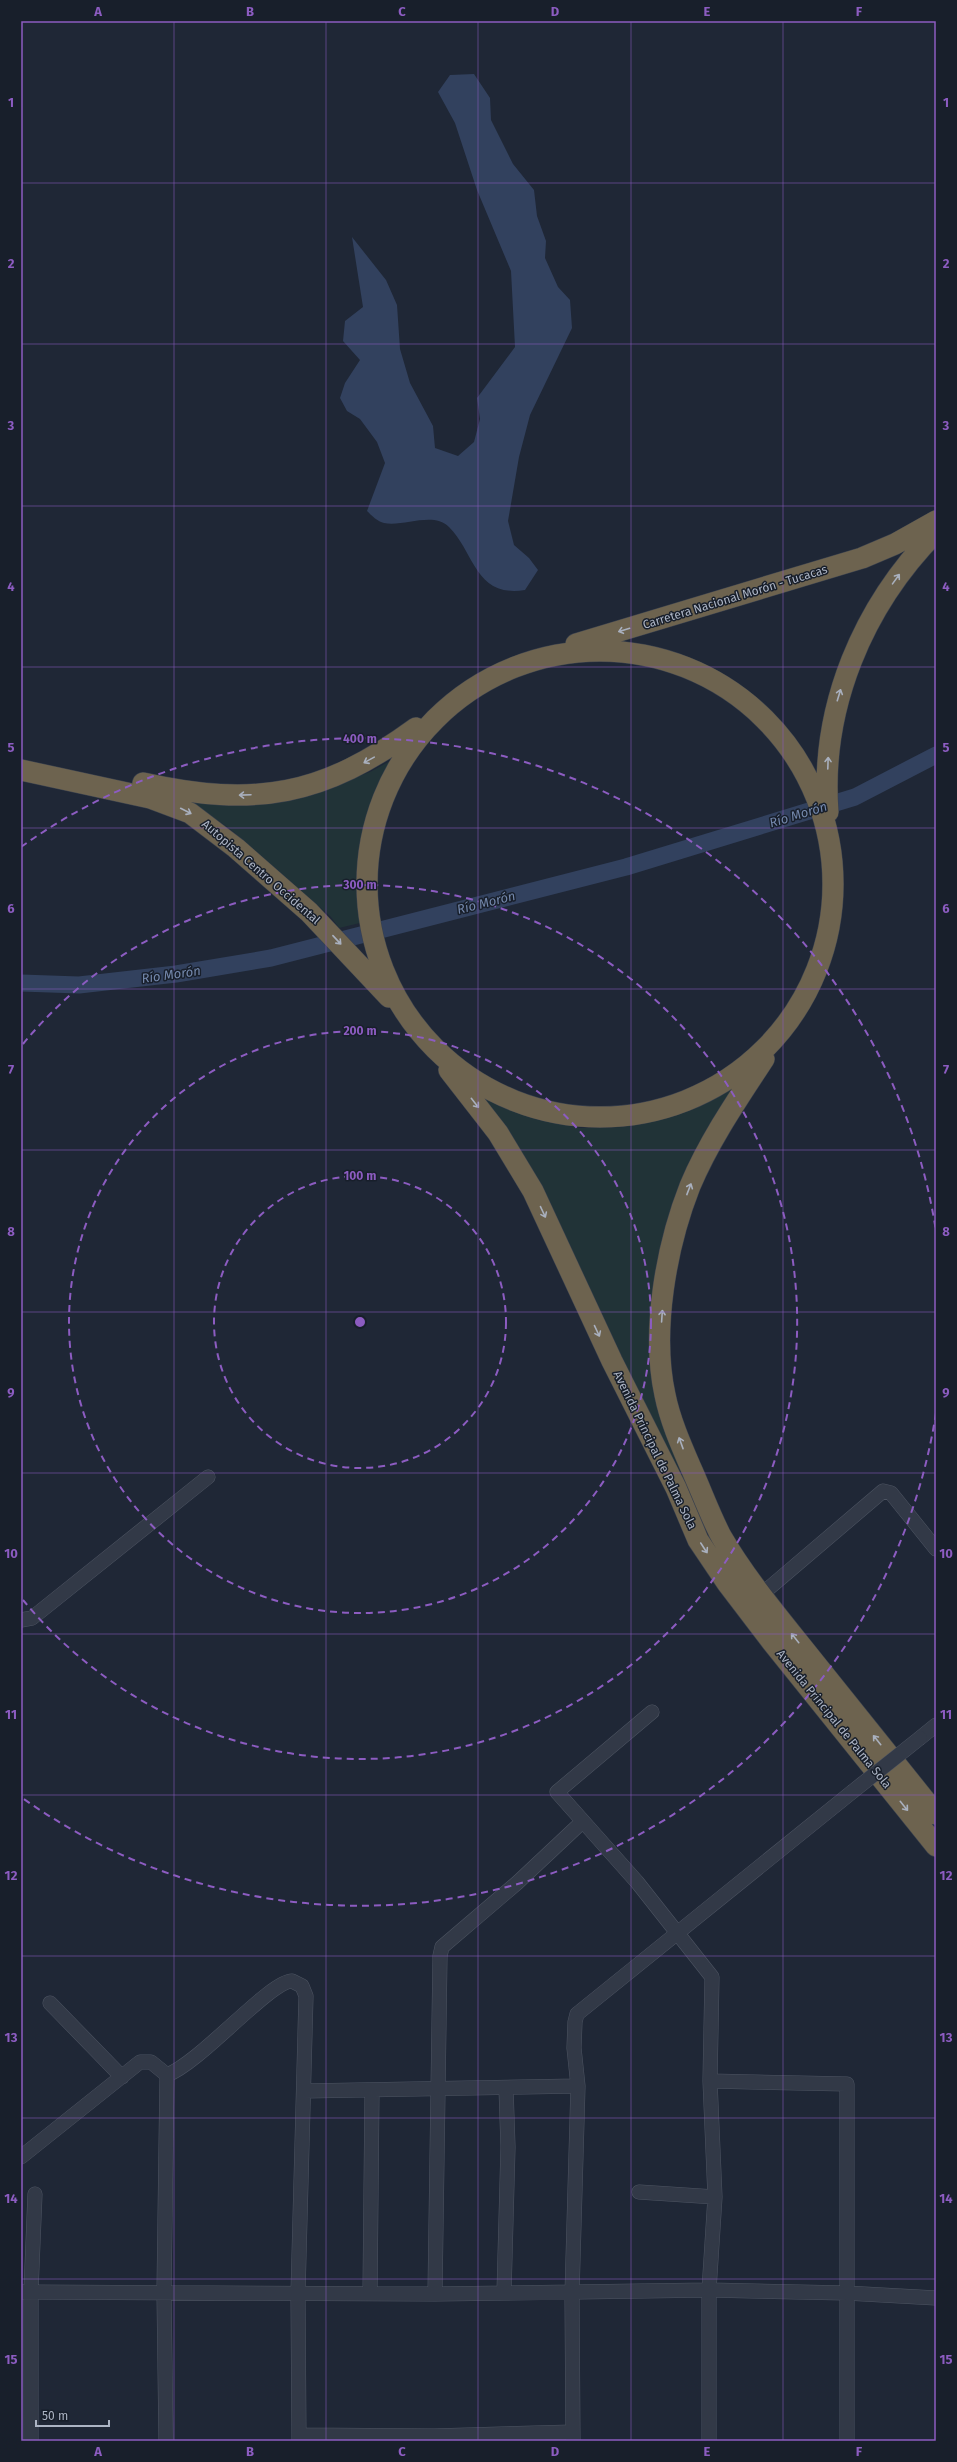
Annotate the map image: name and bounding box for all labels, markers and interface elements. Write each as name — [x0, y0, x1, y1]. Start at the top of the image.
text: A — [93, 4, 102, 19]
text: B — [246, 4, 254, 19]
text: C — [398, 4, 406, 19]
text: D — [551, 4, 560, 19]
text: E — [704, 4, 711, 19]
text: F — [856, 4, 863, 19]
text: 1 — [8, 95, 14, 110]
text: 1 — [943, 95, 949, 110]
text: 2 — [8, 256, 15, 271]
text: 2 — [943, 256, 950, 271]
text: 3 — [7, 418, 15, 433]
text: 3 — [942, 418, 950, 433]
street label: Carretera Nacional Morón - Tucacas — [641, 562, 829, 632]
one-way arrow — [892, 574, 900, 585]
text: 4 — [7, 579, 15, 594]
text: 4 — [942, 579, 950, 594]
one-way arrow — [617, 627, 630, 634]
one-way arrow — [836, 689, 843, 702]
text: 400 m — [343, 732, 377, 746]
text: 5 — [8, 740, 15, 755]
text: 5 — [943, 740, 950, 755]
one-way arrow — [363, 756, 375, 764]
one-way arrow — [824, 757, 831, 770]
one-way arrow — [239, 792, 252, 799]
water label: Río Morón — [768, 799, 829, 830]
one-way arrow — [180, 808, 192, 815]
street label: Autopista Centro Occidental — [199, 817, 323, 927]
text: 300 m — [342, 878, 377, 892]
water label: Río Morón — [455, 888, 517, 917]
text: 6 — [7, 901, 15, 916]
text: 6 — [942, 901, 950, 916]
one-way arrow — [332, 935, 341, 945]
water label: Río Morón — [141, 963, 202, 986]
text: 200 m — [343, 1024, 377, 1038]
text: 7 — [8, 1062, 14, 1077]
text: 7 — [943, 1062, 949, 1077]
one-way arrow — [470, 1097, 479, 1108]
text: 100 m — [344, 1169, 376, 1183]
one-way arrow — [686, 1184, 694, 1196]
one-way arrow — [540, 1206, 548, 1218]
text: 8 — [7, 1224, 15, 1239]
text: 8 — [942, 1224, 950, 1239]
one-way arrow — [659, 1310, 666, 1323]
centre of rings — [353, 1315, 367, 1329]
one-way arrow — [594, 1324, 601, 1336]
street label: Avenida Principal de Palma Sola — [611, 1369, 699, 1531]
text: 9 — [7, 1385, 15, 1400]
text: 9 — [942, 1385, 950, 1400]
one-way arrow — [677, 1436, 684, 1449]
one-way arrow — [700, 1543, 708, 1554]
text: 10 — [4, 1546, 18, 1561]
text: 10 — [939, 1546, 953, 1561]
one-way arrow — [791, 1633, 800, 1644]
street label: Avenida Principal de Palma Sola — [774, 1647, 894, 1791]
text: 11 — [5, 1707, 17, 1722]
text: 11 — [940, 1707, 952, 1722]
one-way arrow — [872, 1734, 881, 1745]
one-way arrow — [899, 1801, 908, 1812]
text: 12 — [5, 1868, 18, 1883]
text: 12 — [940, 1868, 953, 1883]
text: 13 — [5, 2030, 18, 2045]
text: 13 — [940, 2030, 953, 2045]
text: 14 — [4, 2191, 18, 2206]
text: 14 — [939, 2191, 953, 2206]
text: 15 — [4, 2352, 18, 2367]
text: 15 — [939, 2352, 953, 2367]
scale bar — [36, 2402, 109, 2428]
text: 50 m — [42, 2409, 68, 2423]
text: A — [93, 2444, 102, 2459]
text: B — [246, 2444, 254, 2459]
text: C — [398, 2444, 406, 2459]
text: D — [551, 2444, 560, 2459]
text: E — [704, 2444, 711, 2459]
text: F — [856, 2444, 863, 2459]

